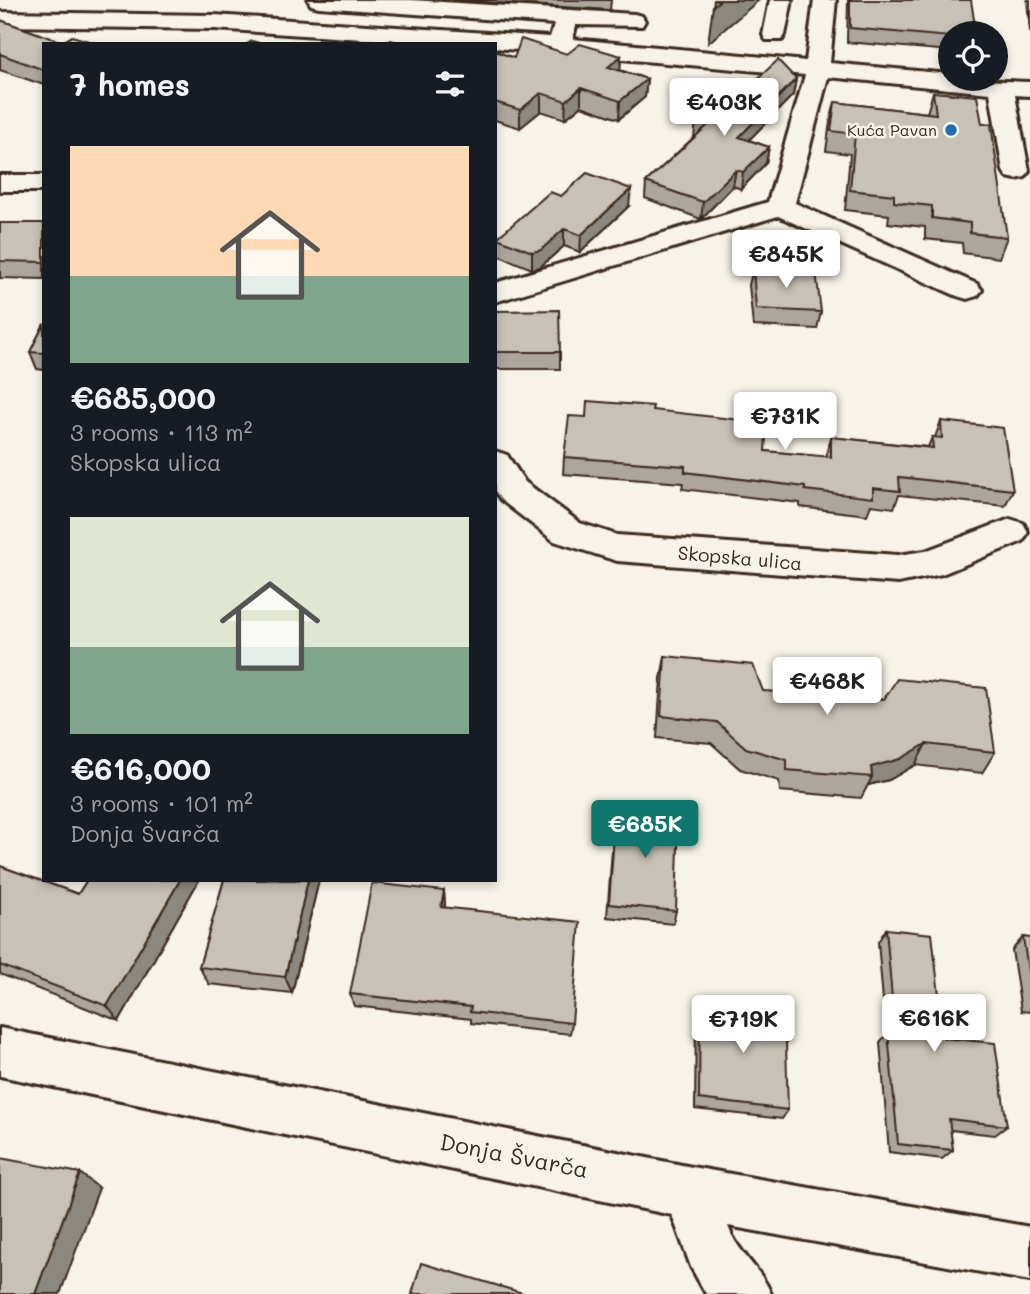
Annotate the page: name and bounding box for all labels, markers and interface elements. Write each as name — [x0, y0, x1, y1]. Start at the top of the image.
map controls — [938, 21, 1008, 91]
button: locate — [938, 21, 1008, 91]
text: 7 homes — [70, 64, 190, 104]
icon: filters — [431, 65, 469, 103]
pin: €403K — [675, 78, 773, 138]
text: €403K — [686, 86, 762, 116]
place label: Kuća Pavan — [847, 119, 937, 140]
marker: Kuća Pavan — [943, 122, 959, 138]
icon: home — [207, 192, 333, 318]
pin: €845K — [737, 230, 835, 290]
text: €845K — [748, 238, 824, 268]
text: €685,000 — [70, 377, 216, 417]
pin: €731K — [736, 392, 834, 452]
text: €731K — [750, 400, 820, 430]
text: 3 rooms · 113 m² — [70, 417, 252, 447]
text: Skopska ulica — [70, 447, 221, 477]
street label: Skopska ulica — [677, 540, 803, 575]
icon: home — [207, 563, 333, 689]
pin: €468K — [778, 658, 876, 717]
text: €468K — [789, 665, 865, 695]
text: €616,000 — [70, 748, 211, 788]
text: 3 rooms · 101 m² — [70, 788, 253, 818]
pin: €685K — [596, 800, 694, 860]
text: €685K — [607, 808, 683, 838]
text: Donja Švarča — [70, 818, 220, 848]
pin: €616K — [885, 995, 983, 1054]
pin: €719K — [694, 996, 792, 1055]
text: €616K — [898, 1002, 970, 1032]
text: €719K — [708, 1003, 778, 1033]
street label: Donja Švarča — [437, 1126, 591, 1184]

